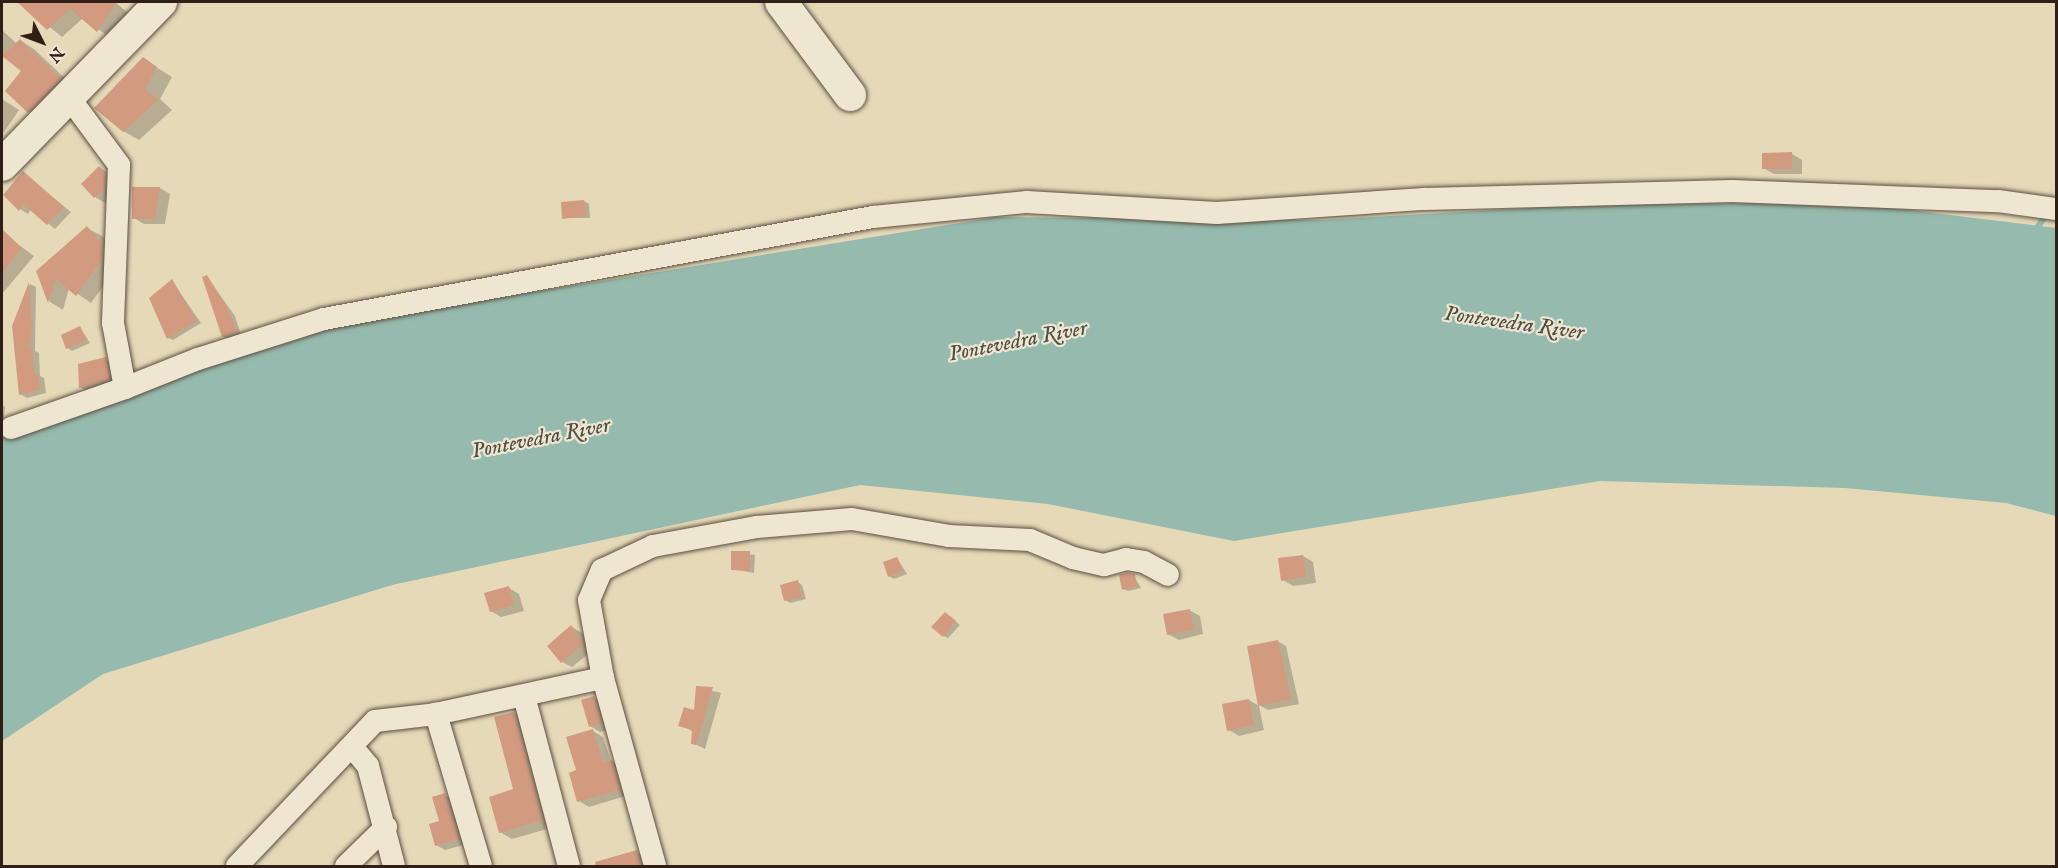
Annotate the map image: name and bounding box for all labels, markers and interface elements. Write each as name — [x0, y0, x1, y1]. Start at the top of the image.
north arrow — [12, 12, 72, 72]
text: N — [43, 42, 67, 66]
water label: Pontevedra River — [1442, 301, 1586, 347]
water label: Pontevedra River — [946, 316, 1090, 368]
water label: Pontevedra River — [469, 413, 613, 465]

